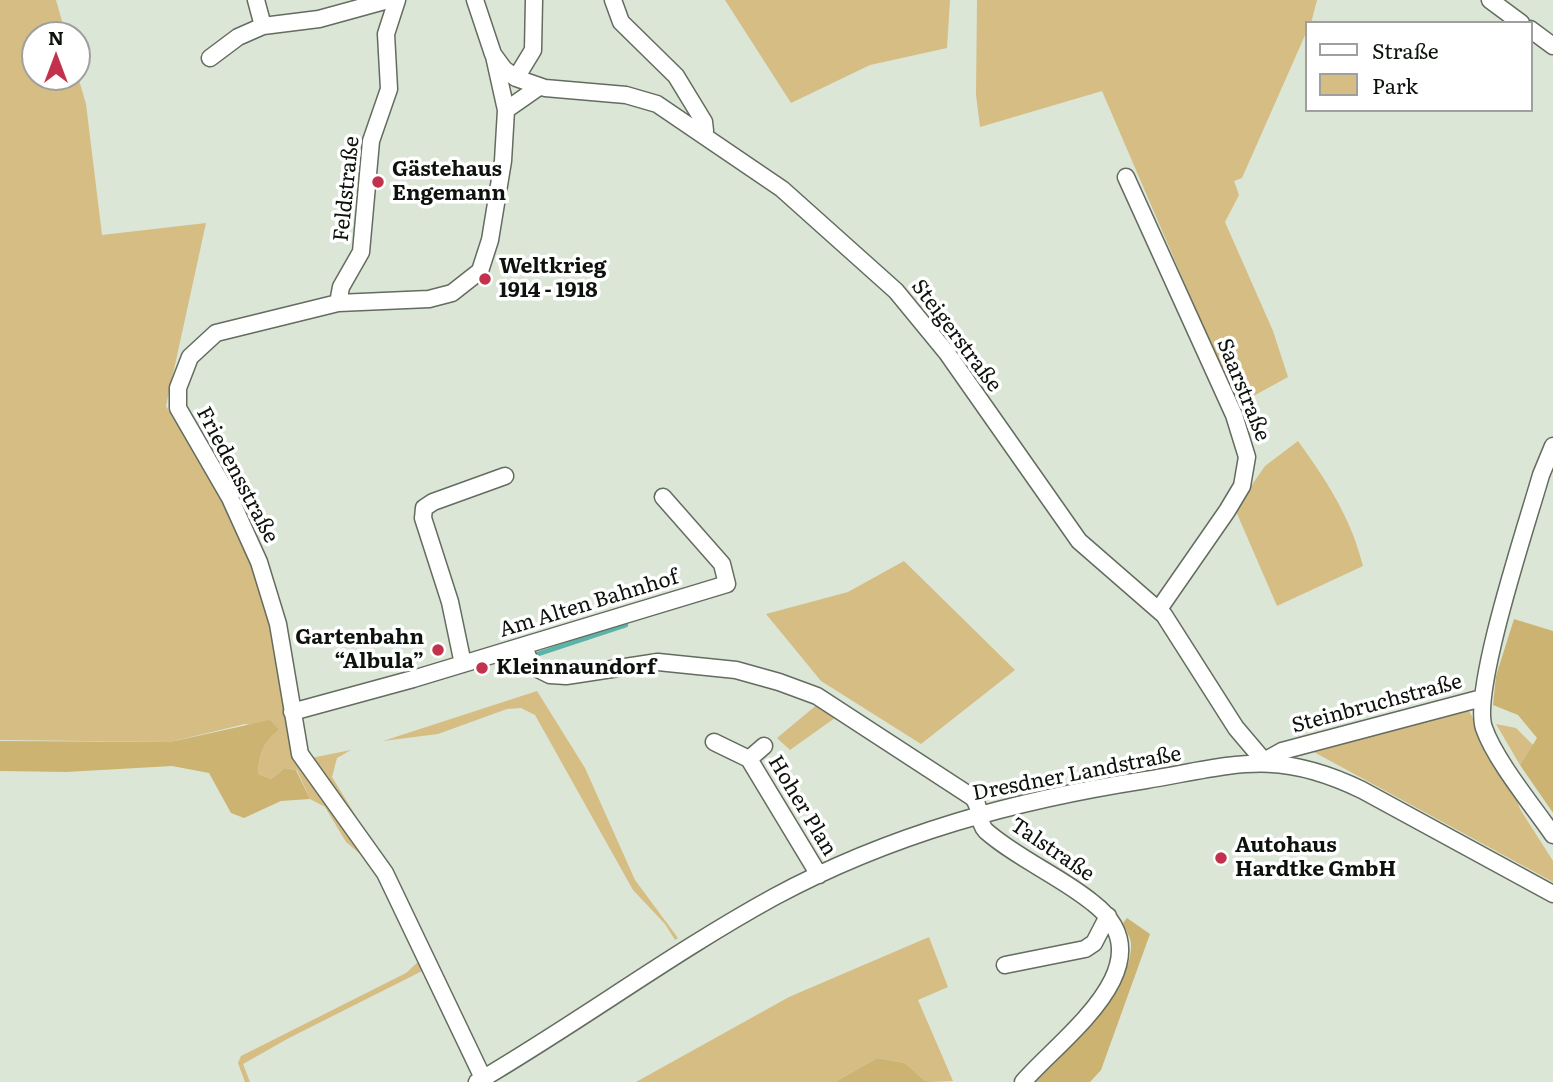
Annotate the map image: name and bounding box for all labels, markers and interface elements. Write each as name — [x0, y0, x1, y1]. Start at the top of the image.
north arrow — [21, 21, 91, 91]
legend — [1304, 21, 1532, 112]
text: N — [48, 23, 64, 51]
text: Straße — [1372, 34, 1439, 65]
text: Park — [1372, 69, 1418, 100]
street label: Feldstraße — [329, 135, 365, 243]
place label: Gästehaus Engemann — [392, 157, 506, 207]
marker: Gästehaus Engemann — [370, 174, 386, 190]
place label: Weltkrieg 1914 - 1918 — [499, 254, 606, 304]
marker: Weltkrieg 1914 - 1918 — [477, 271, 493, 287]
street label: Steigerstraße — [906, 275, 1006, 397]
street label: Saarstraße — [1211, 335, 1275, 445]
street label: Friedensstraße — [191, 403, 283, 547]
street label: Am Alten Bahnhof — [496, 565, 682, 643]
place label: Gartenbahn “Albula” — [295, 625, 424, 675]
marker: Gartenbahn “Albula” — [430, 642, 446, 658]
place label: Kleinnaundorf — [496, 655, 656, 681]
marker: Kleinnaundorf — [474, 660, 490, 676]
street label: Steinbruchstraße — [1289, 669, 1465, 739]
street label: Dresdner Landstraße — [971, 741, 1183, 807]
street label: Hoher Plan — [762, 751, 842, 861]
street label: Talstraße — [1005, 813, 1099, 887]
place label: Autohaus Hardtke GmbH — [1235, 833, 1396, 883]
marker: Autohaus Hardtke GmbH — [1213, 850, 1229, 866]

